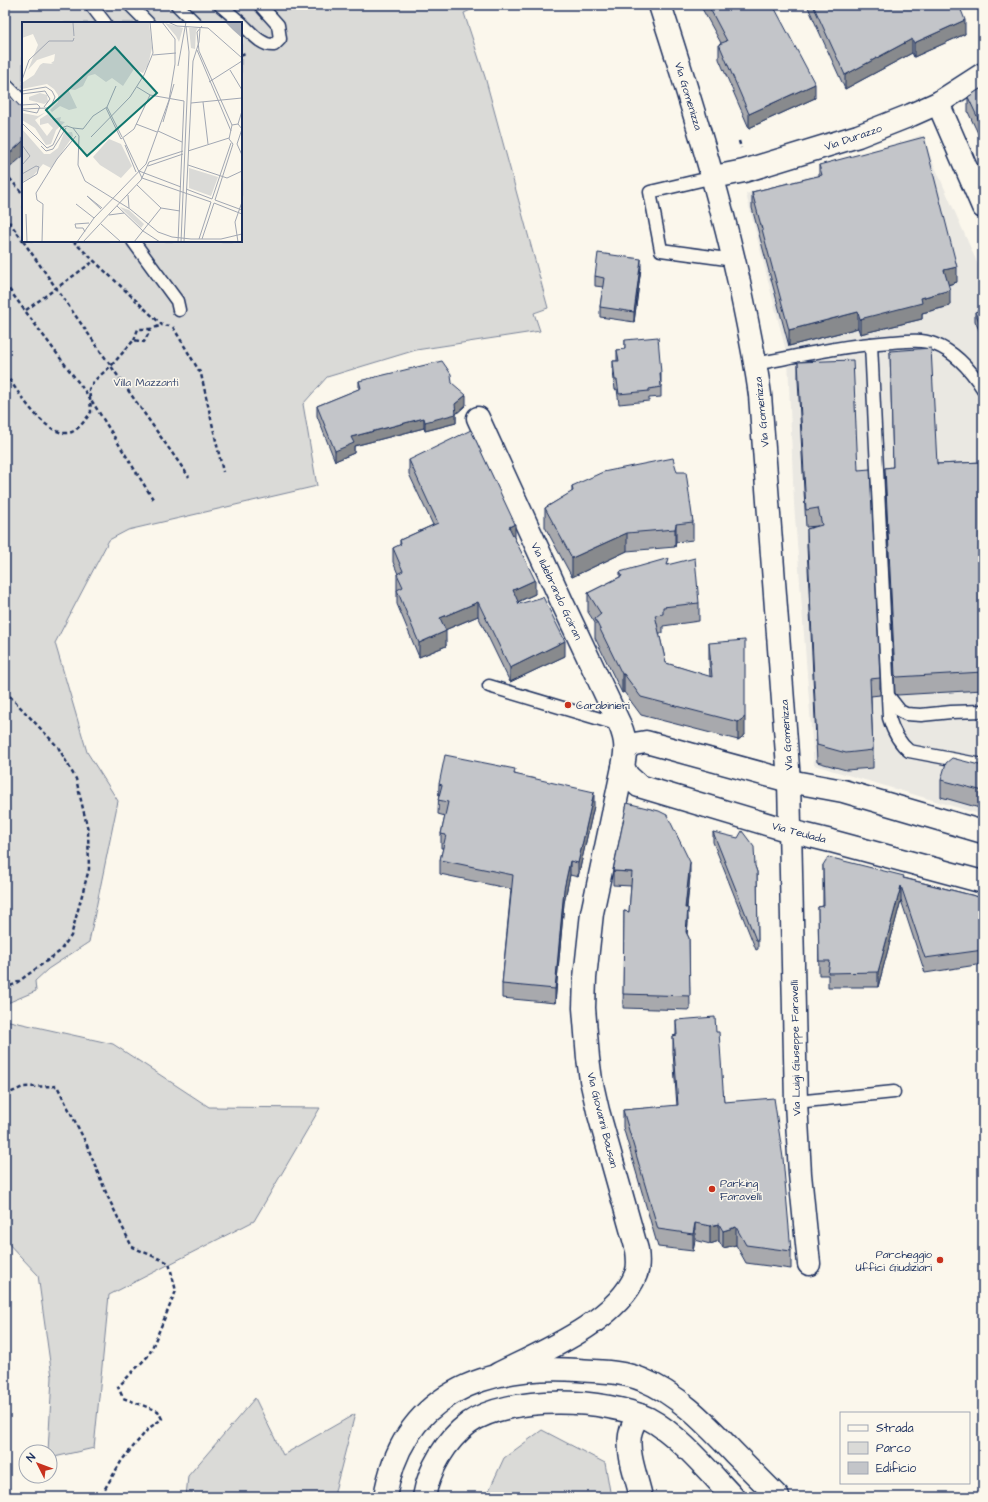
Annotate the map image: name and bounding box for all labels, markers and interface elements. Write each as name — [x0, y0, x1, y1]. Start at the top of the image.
inset map — [22, 22, 242, 242]
street label: Via Gomenizza — [671, 60, 706, 132]
street label: Via Durazzo — [822, 120, 885, 154]
park label: Villa Mazzanti — [114, 375, 179, 390]
street label: Via Gomenizza — [750, 376, 773, 448]
street label: Via Ildebrando Goiran — [527, 540, 586, 643]
place label: Carabinieri — [576, 698, 630, 713]
street label: Via Gomenizza — [777, 699, 796, 771]
marker: Carabinieri — [563, 700, 573, 710]
street label: Via Teulada — [770, 818, 828, 847]
street label: Via Luigi Giuseppe Faravelli — [787, 980, 805, 1116]
street label: Via Giovanni Bausan — [583, 1071, 622, 1170]
place label: Parking Faravelli — [720, 1176, 762, 1204]
marker: Parking Faravelli — [707, 1184, 717, 1194]
place label: Parcheggio Uffici Giudiziari — [855, 1247, 933, 1275]
marker: Parcheggio Uffici Giudiziari — [935, 1255, 945, 1265]
legend — [840, 1412, 970, 1484]
text: Strada — [876, 1420, 914, 1437]
text: Parco — [876, 1440, 911, 1457]
north arrow — [18, 1444, 58, 1484]
text: N — [23, 1450, 39, 1465]
text: Edificio — [876, 1460, 916, 1477]

